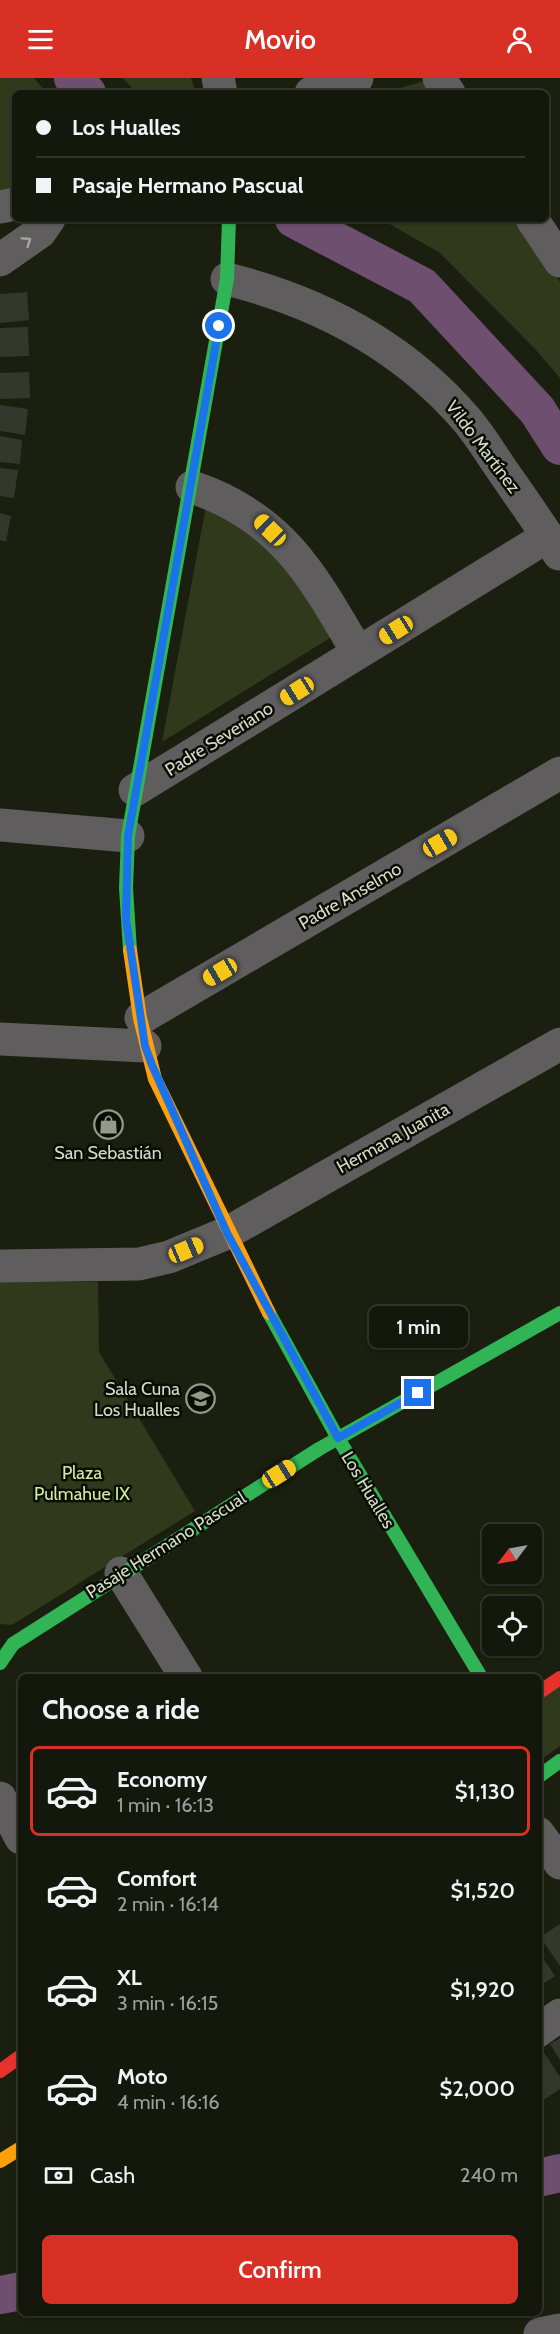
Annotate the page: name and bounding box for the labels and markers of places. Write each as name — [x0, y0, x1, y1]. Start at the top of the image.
shop icon: San Sebastián — [92, 1108, 124, 1140]
place label: San Sebastián — [54, 1142, 162, 1164]
place label: Sala Cuna Los Hualles — [94, 1378, 180, 1421]
school or university icon: Sala Cuna Los Hualles — [185, 1383, 217, 1415]

